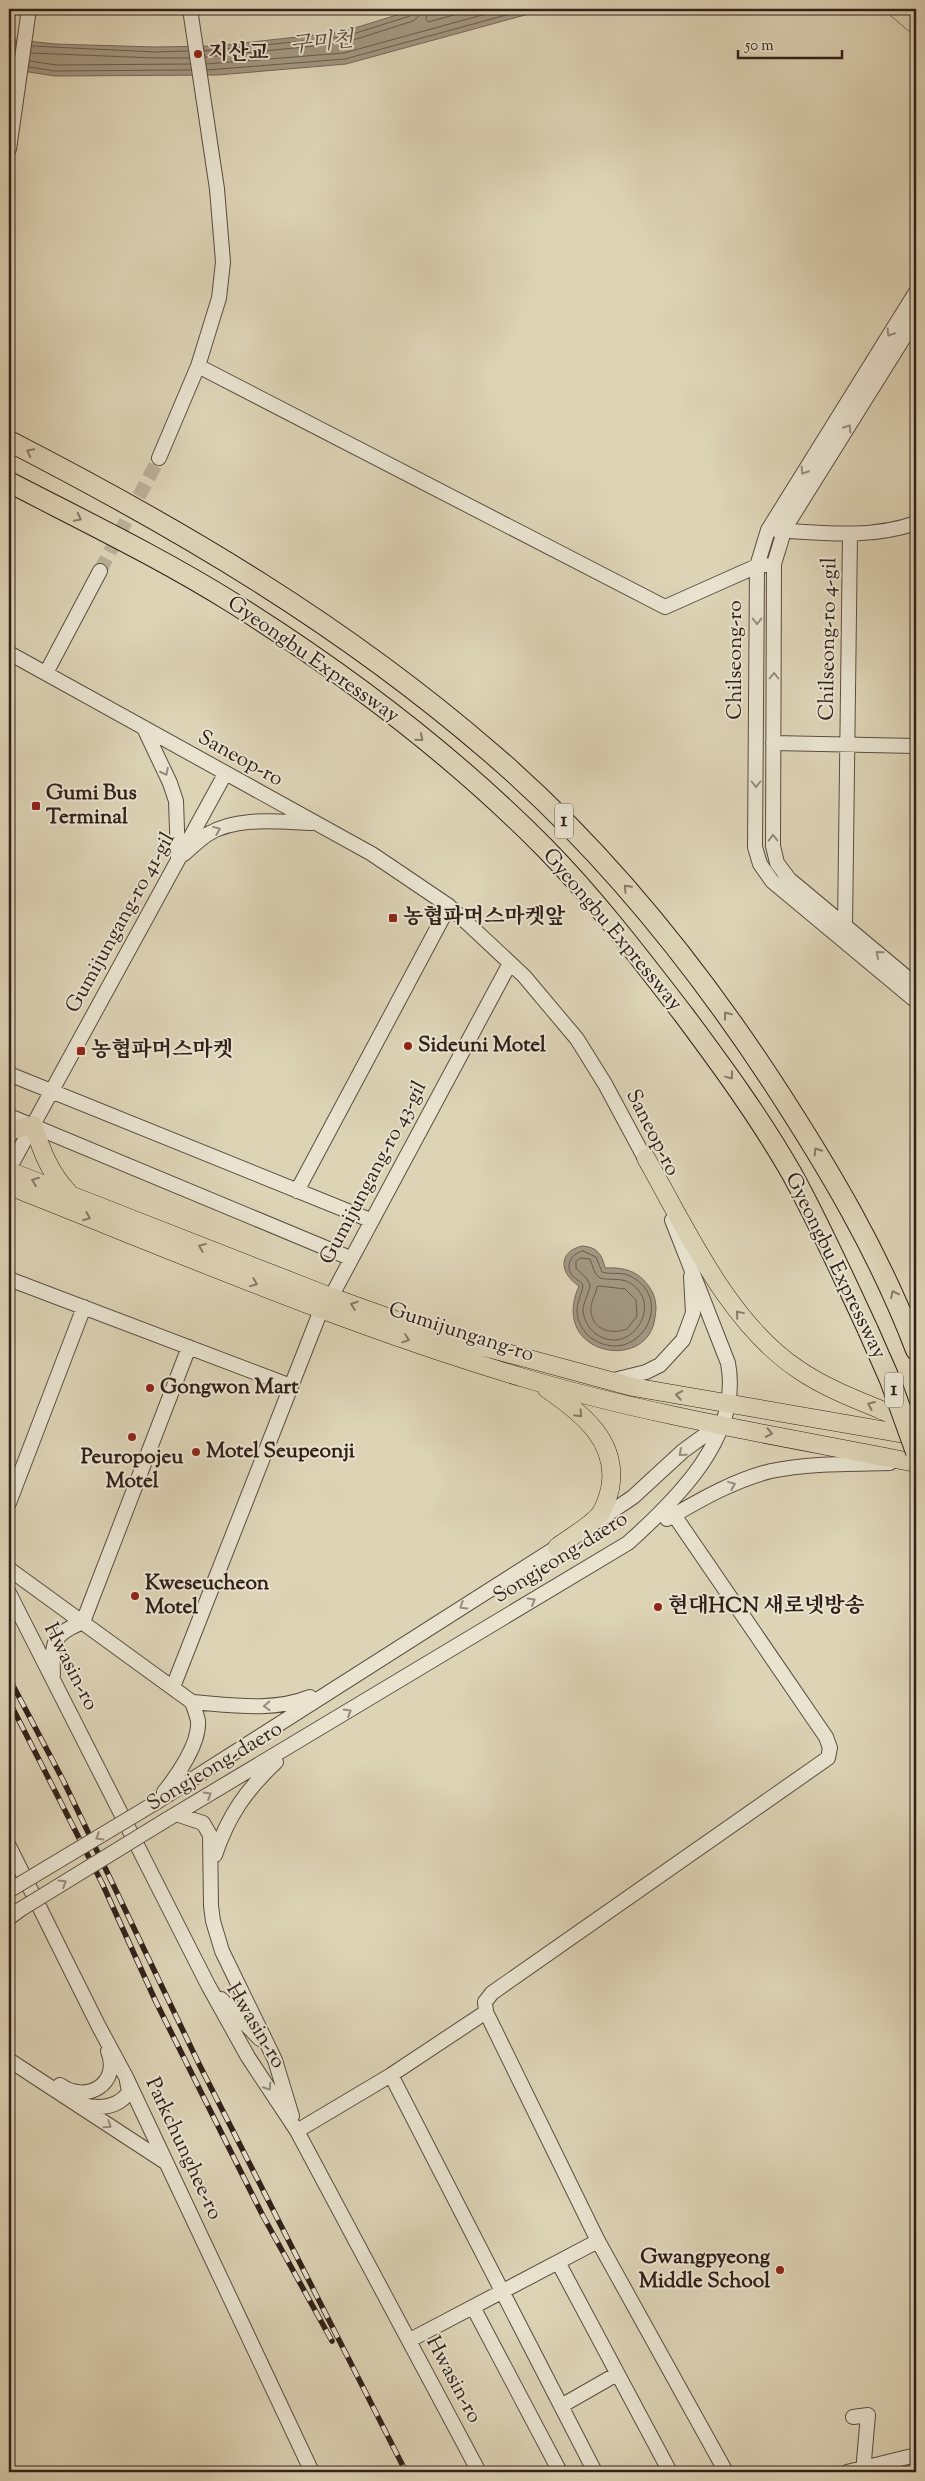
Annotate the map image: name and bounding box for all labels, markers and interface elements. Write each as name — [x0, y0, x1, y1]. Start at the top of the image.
water label: 구미천 — [289, 25, 357, 63]
scale bar — [738, 28, 841, 60]
text: 50 m — [744, 36, 774, 57]
place label: 지산교 — [208, 39, 269, 69]
marker: 지산교 — [192, 48, 204, 60]
one-way arrow — [887, 328, 897, 337]
one-way arrow — [841, 424, 851, 433]
one-way arrow — [26, 448, 35, 458]
one-way arrow — [801, 465, 811, 474]
one-way arrow — [73, 512, 82, 522]
street label: Chilseong-ro 4-gil — [813, 557, 845, 721]
street label: Gyeongbu Expressway — [221, 589, 406, 731]
street label: Chilseong-ro — [721, 600, 751, 720]
one-way arrow — [752, 618, 762, 626]
one-way arrow — [768, 671, 779, 679]
street label: Saneop-ro — [192, 723, 288, 795]
one-way arrow — [414, 732, 423, 740]
one-way arrow — [159, 767, 169, 776]
place label: Gumi Bus Terminal — [46, 779, 137, 833]
one-way arrow — [750, 780, 761, 788]
marker: Gumi Bus Terminal — [30, 800, 42, 812]
road number: 1 — [555, 804, 573, 838]
one-way arrow — [212, 826, 221, 837]
street label: Gumijungang-ro 41-gil — [59, 827, 183, 1019]
one-way arrow — [768, 834, 778, 842]
street label: Gyeongbu Expressway — [535, 842, 689, 1018]
one-way arrow — [623, 885, 632, 894]
place label: 농협파머스마켓앞 — [403, 903, 566, 933]
marker: 농협파머스마켓앞 — [387, 912, 399, 924]
one-way arrow — [876, 951, 885, 959]
one-way arrow — [724, 1012, 734, 1021]
place label: Sideuni Motel — [418, 1031, 546, 1061]
place label: 농협파머스마켓 — [91, 1036, 233, 1066]
marker: Sideuni Motel — [402, 1040, 414, 1052]
marker: 농협파머스마켓 — [75, 1045, 87, 1057]
one-way arrow — [724, 1070, 732, 1079]
street label: Gumijungang-ro 43-gil — [313, 1076, 435, 1270]
street label: Saneop-ro — [617, 1084, 687, 1182]
one-way arrow — [814, 1147, 824, 1156]
street label: Gyeongbu Expressway — [777, 1168, 893, 1365]
one-way arrow — [31, 1177, 40, 1187]
one-way arrow — [82, 1211, 90, 1221]
one-way arrow — [198, 1243, 207, 1253]
one-way arrow — [249, 1277, 258, 1287]
one-way arrow — [890, 1290, 900, 1299]
street label: Gumijungang-ro — [384, 1295, 538, 1371]
one-way arrow — [350, 1301, 359, 1311]
one-way arrow — [736, 1310, 745, 1319]
one-way arrow — [401, 1334, 410, 1344]
road number: 1 — [885, 1372, 903, 1408]
place label: Gongwon Mart — [160, 1373, 299, 1403]
marker: Gongwon Mart — [144, 1382, 156, 1394]
one-way arrow — [674, 1390, 683, 1400]
one-way arrow — [867, 1400, 876, 1411]
one-way arrow — [573, 1408, 582, 1417]
one-way arrow — [764, 1428, 773, 1438]
marker: Peuropojeu Motel — [126, 1431, 138, 1443]
place label: Motel Seupeonji — [206, 1437, 355, 1467]
place label: Peuropojeu Motel — [81, 1443, 184, 1497]
marker: Motel Seupeonji — [190, 1446, 202, 1458]
one-way arrow — [679, 1447, 688, 1455]
one-way arrow — [727, 1481, 736, 1492]
street label: Songjeong-daero — [488, 1505, 634, 1611]
place label: Kweseucheon Motel — [145, 1569, 270, 1623]
marker: Kweseucheon Motel — [129, 1590, 141, 1602]
place label: 현대HCN 새로넷방송 — [668, 1592, 865, 1622]
one-way arrow — [527, 1597, 536, 1607]
one-way arrow — [460, 1599, 469, 1609]
marker: 현대HCN 새로넷방송 — [652, 1601, 664, 1613]
street label: Hwasin-ro — [35, 1618, 105, 1716]
one-way arrow — [263, 1700, 271, 1711]
one-way arrow — [342, 1708, 351, 1718]
street label: Songjeong-daero — [141, 1715, 289, 1819]
one-way arrow — [203, 1791, 212, 1801]
one-way arrow — [95, 1830, 104, 1840]
one-way arrow — [57, 1880, 66, 1890]
street label: Hwasin-ro — [218, 1978, 292, 2074]
street label: Parkchunghee-ro — [137, 2073, 229, 2225]
one-way arrow — [262, 2082, 271, 2091]
one-way arrow — [103, 2118, 112, 2128]
place label: Gwangpyeong Middle School — [639, 2243, 771, 2297]
marker: Gwangpyeong Middle School — [774, 2264, 786, 2276]
street label: Hwasin-ro — [417, 2331, 489, 2429]

